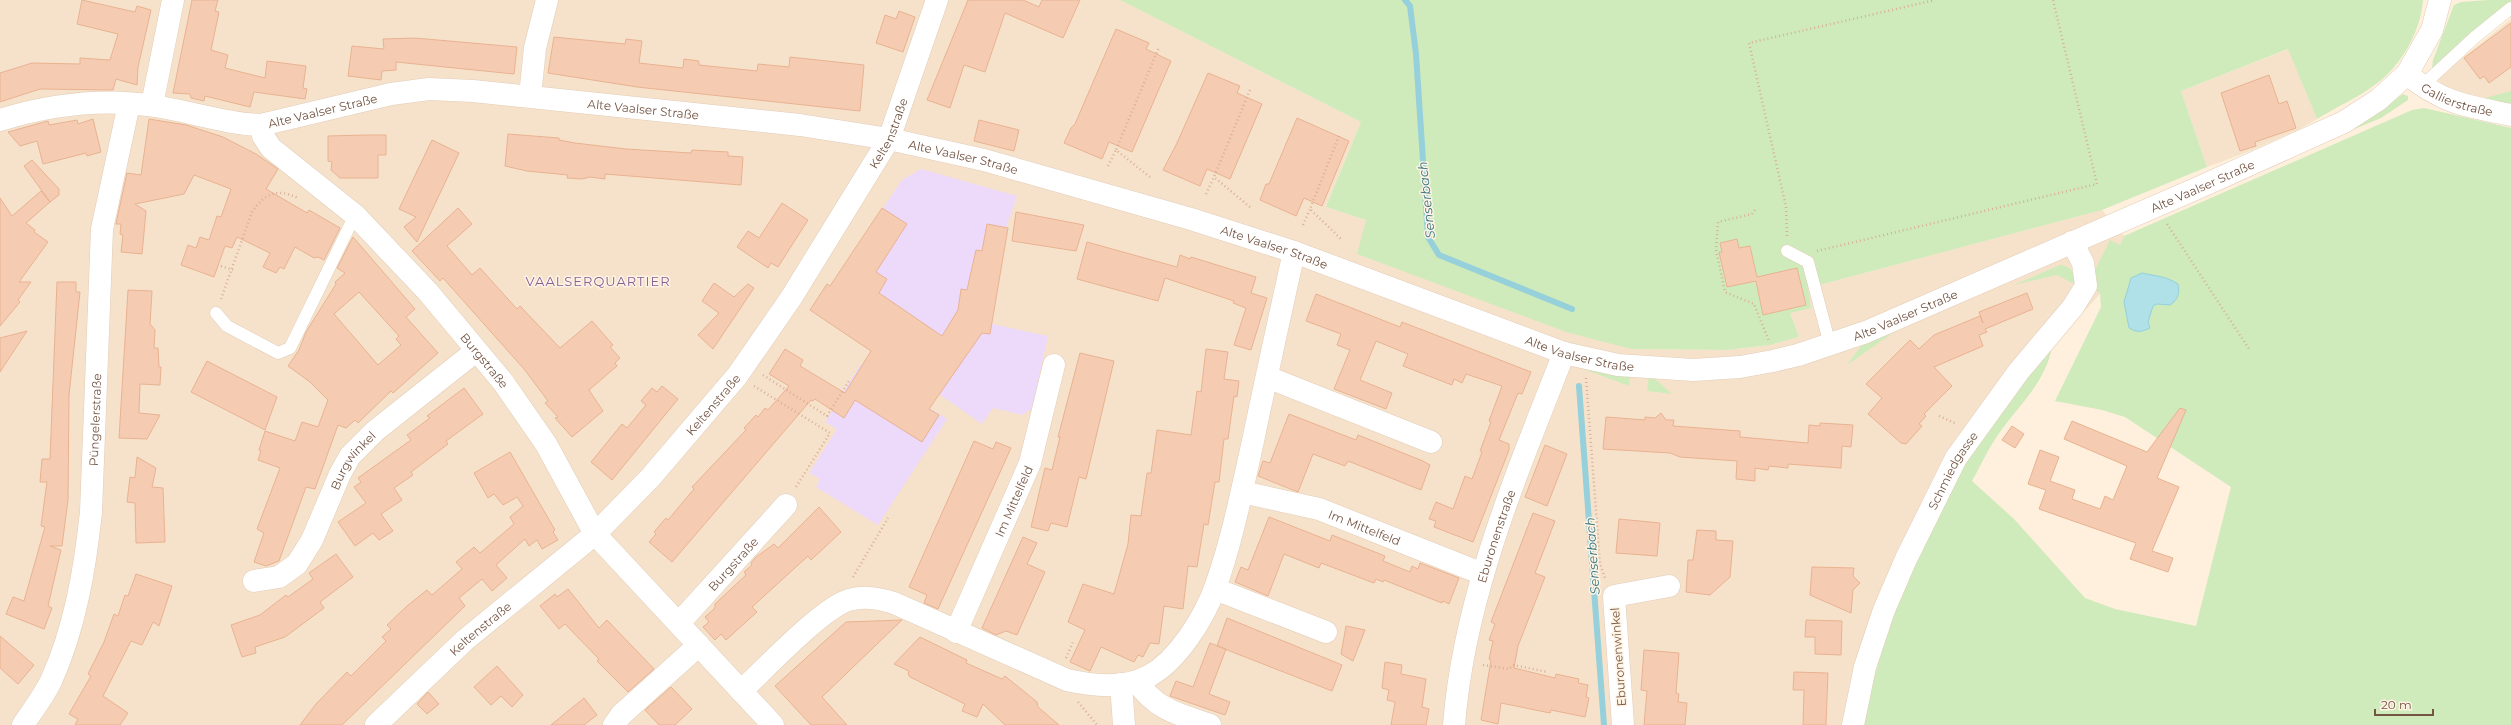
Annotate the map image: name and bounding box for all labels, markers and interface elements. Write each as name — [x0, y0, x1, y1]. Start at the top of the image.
street label: Gallierstraße — [2419, 79, 2494, 119]
street label: Alte Vaalser Straße — [266, 90, 379, 131]
street label: Alte Vaalser Straße — [587, 95, 700, 122]
street label: Keltenstraße — [865, 96, 910, 171]
street label: Alte Vaalser Straße — [907, 136, 1020, 177]
street label: Alte Vaalser Straße — [2148, 156, 2257, 215]
water label: Senserbach — [1414, 161, 1438, 239]
street label: Alte Vaalser Straße — [1219, 222, 1330, 272]
district label: VAALSERQUARTIER — [525, 273, 671, 289]
street label: Alte Vaalser Straße — [1851, 286, 1960, 343]
street label: Burgstraße — [458, 330, 512, 391]
street label: Alte Vaalser Straße — [1523, 332, 1635, 374]
street label: Keltenstraße — [682, 371, 743, 438]
street label: Püngelerstraße — [85, 373, 104, 466]
street label: Burgwinkel — [327, 428, 378, 492]
street label: Schmiedgasse — [1924, 428, 1980, 512]
street label: Im Mittelfeld — [991, 463, 1036, 539]
street label: Eburonenstraße — [1474, 487, 1518, 584]
street label: Im Mittelfeld — [1326, 506, 1403, 548]
water label: Senserbach — [1581, 517, 1603, 595]
street label: Burgstraße — [705, 534, 761, 594]
street label: Keltenstraße — [446, 598, 514, 659]
street label: Eburonenwinkel — [1607, 607, 1629, 707]
scale bar — [2375, 691, 2433, 717]
text: 20 m — [2381, 697, 2412, 712]

